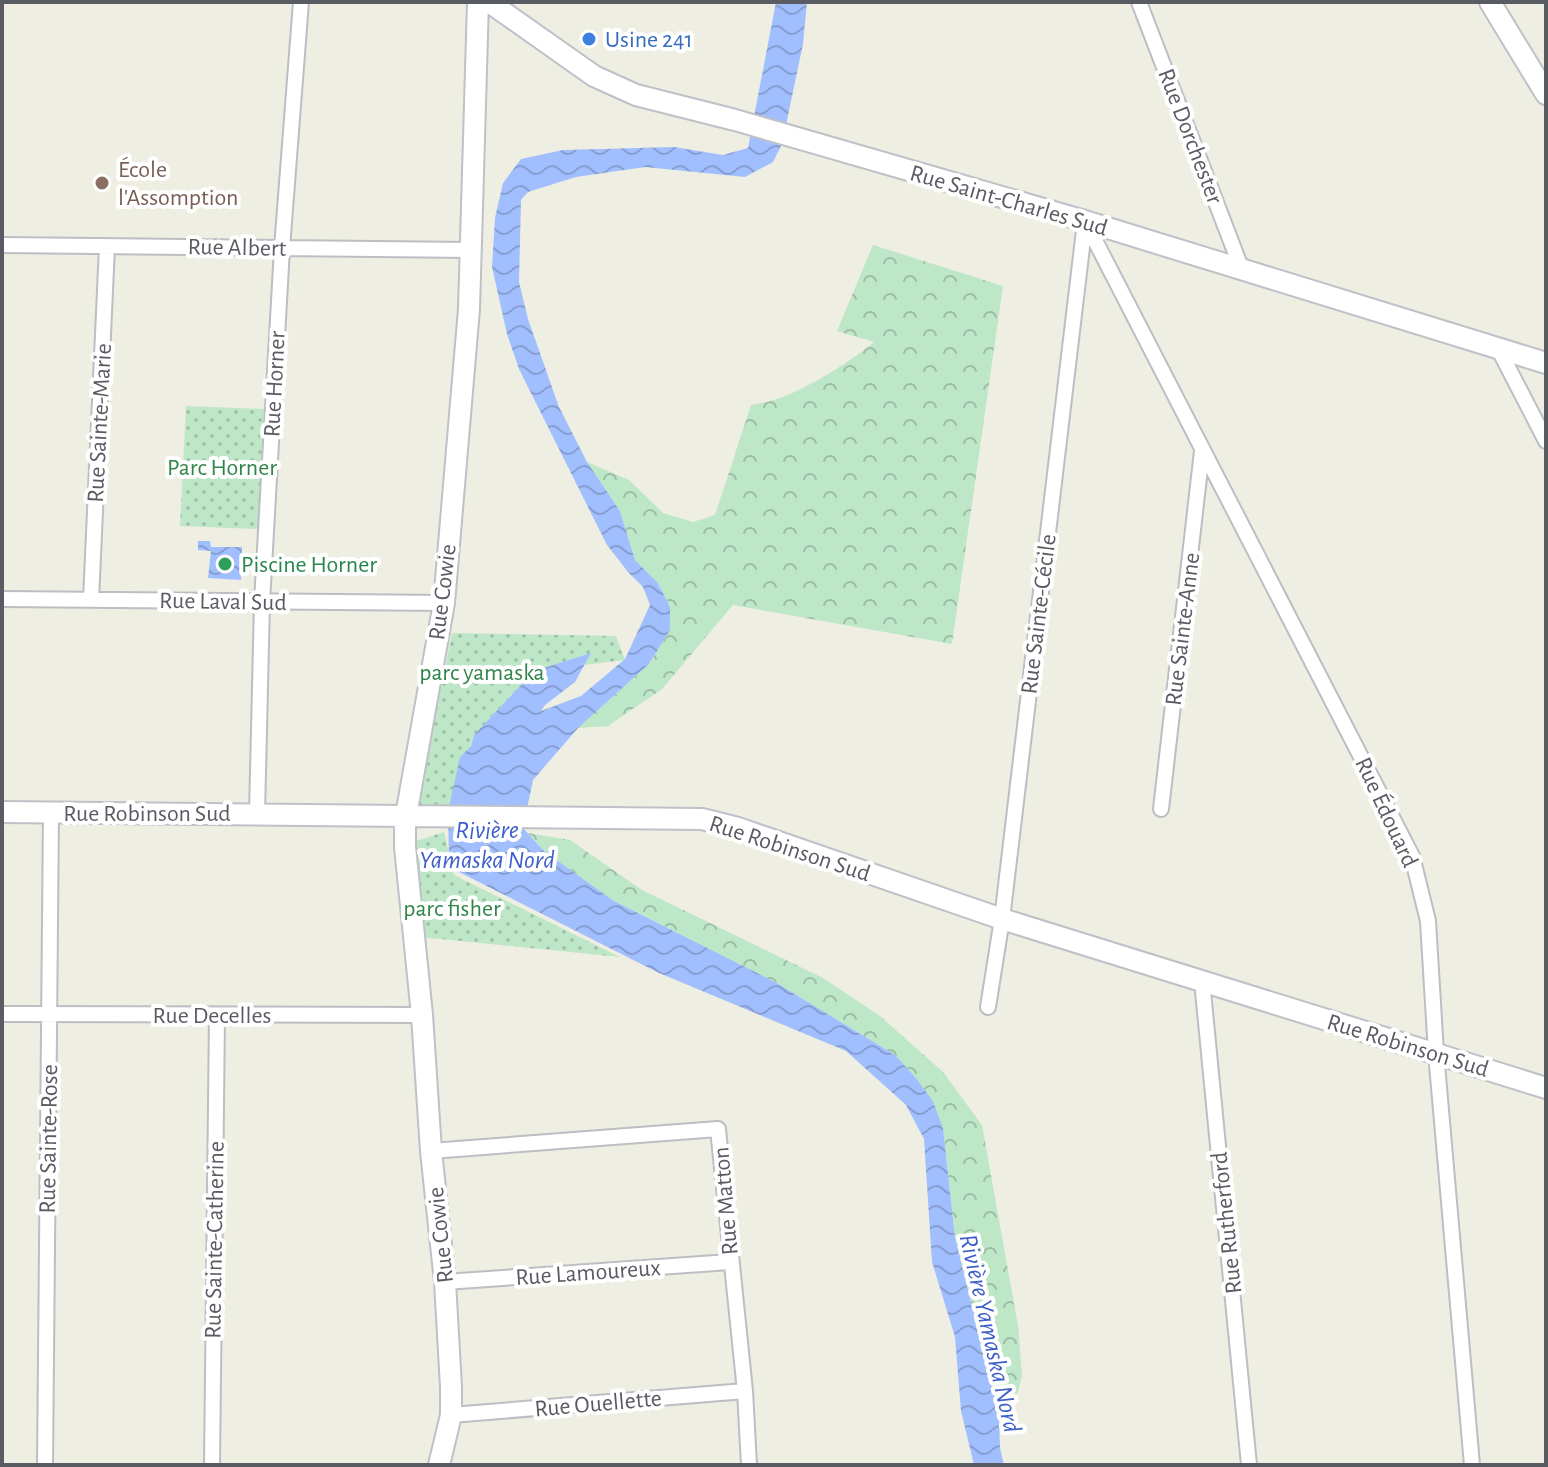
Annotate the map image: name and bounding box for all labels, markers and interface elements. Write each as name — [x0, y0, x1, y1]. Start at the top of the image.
place label: Usine 241 — [605, 28, 693, 52]
marker: Usine 241 — [580, 30, 598, 48]
street label: Rue Dorchester — [1153, 65, 1227, 207]
place label: École l'Assomption — [118, 156, 238, 210]
street label: Rue Saint-Charles Sud — [907, 161, 1110, 241]
marker: École l'Assomption — [93, 174, 111, 192]
street label: Rue Albert — [187, 235, 287, 261]
street label: Rue Horner — [260, 330, 290, 438]
street label: Rue Sainte-Marie — [84, 343, 116, 503]
park label: Parc Horner — [167, 456, 277, 480]
street label: Rue Sainte-Cécile — [1017, 533, 1061, 696]
street label: Rue Cowie — [425, 543, 461, 642]
street label: Rue Sainte-Anne — [1162, 551, 1204, 707]
place label: Piscine Horner — [241, 553, 377, 577]
marker: Piscine Horner — [216, 555, 234, 573]
street label: Rue Laval Sud — [159, 589, 287, 615]
park label: parc yamaska — [419, 661, 545, 685]
street label: Rue Édouard — [1350, 753, 1424, 871]
street label: Rue Robinson Sud — [63, 802, 231, 826]
street label: Rue Robinson Sud — [706, 812, 873, 886]
water label: Rivière Yamaska Nord — [419, 817, 555, 873]
park label: parc fisher — [403, 897, 501, 921]
street label: Rue Decelles — [153, 1004, 271, 1028]
street label: Rue Robinson Sud — [1324, 1010, 1491, 1082]
street label: Rue Sainte-Rose — [36, 1064, 62, 1214]
street label: Rue Sainte-Catherine — [201, 1141, 229, 1339]
street label: Rue Matton — [709, 1146, 743, 1256]
street label: Rue Rutherford — [1208, 1151, 1246, 1295]
street label: Rue Cowie — [424, 1186, 458, 1284]
water label: Rivière Yamaska Nord — [955, 1231, 1026, 1435]
street label: Rue Lamoureux — [515, 1256, 662, 1290]
street label: Rue Ouellette — [534, 1386, 663, 1422]

